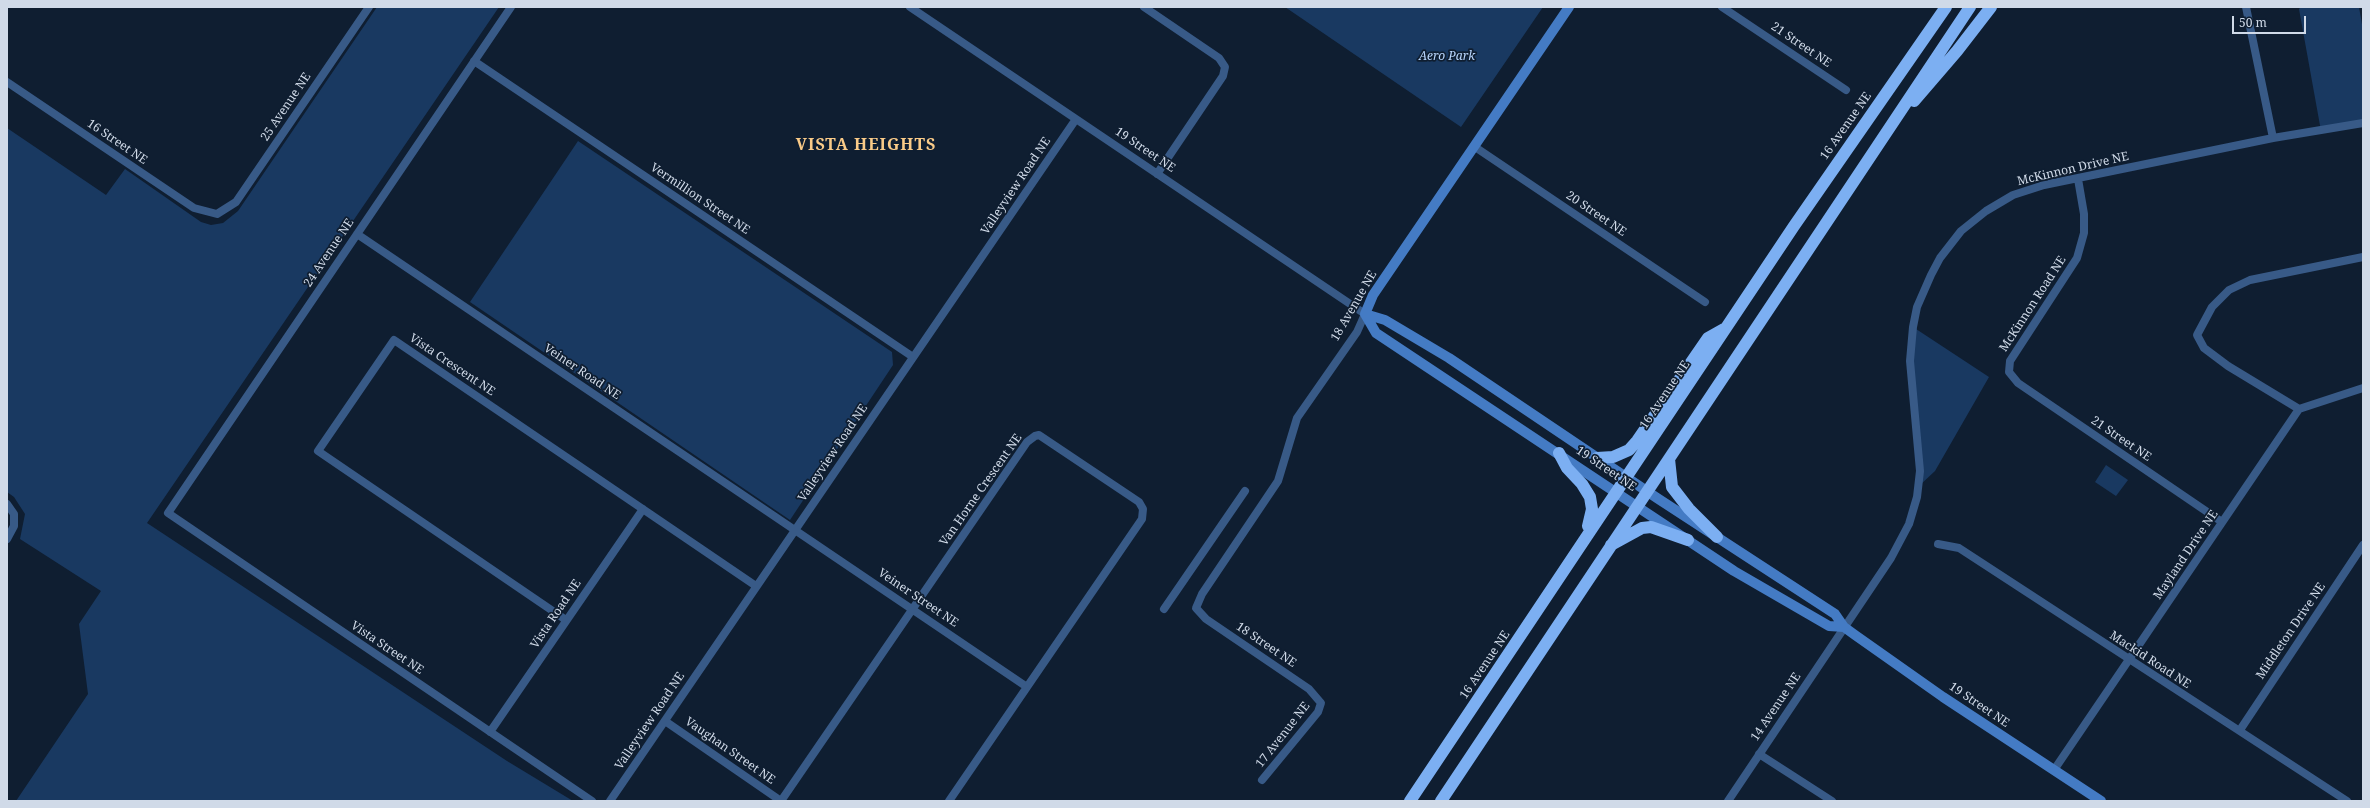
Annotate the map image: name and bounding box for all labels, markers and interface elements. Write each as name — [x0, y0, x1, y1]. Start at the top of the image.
scale bar — [2234, 8, 2308, 34]
text: 50 m — [2239, 14, 2267, 31]
street label: 21 Street NE — [1768, 20, 1834, 70]
park label: Aero Park — [1419, 50, 1475, 64]
street label: 25 Avenue NE — [258, 70, 314, 144]
street label: 16 Avenue NE — [1817, 89, 1875, 163]
street label: 16 Street NE — [84, 117, 150, 167]
street label: 19 Street NE — [1112, 125, 1178, 175]
district label: VISTA HEIGHTS — [796, 135, 936, 155]
street label: Valleyview Road NE — [978, 135, 1054, 237]
street label: McKinnon Drive NE — [2016, 149, 2130, 189]
street label: Vermillion Street NE — [648, 160, 752, 238]
street label: 20 Street NE — [1563, 189, 1629, 239]
street label: 24 Avenue NE — [301, 216, 357, 290]
street label: McKinnon Road NE — [1997, 253, 2069, 355]
street label: 18 Avenue NE — [1328, 268, 1380, 344]
street label: Vista Crescent NE — [406, 331, 498, 399]
street label: Veiner Road NE — [541, 341, 623, 403]
street label: 16 Avenue NE — [1637, 358, 1693, 432]
street label: Valleyview Road NE — [795, 402, 871, 504]
street label: 21 Street NE — [2088, 414, 2154, 464]
street label: Van Horne Crescent NE — [937, 431, 1025, 549]
street label: 19 Street NE — [1573, 444, 1639, 494]
street label: Mayland Drive NE — [2151, 508, 2221, 602]
street label: Veiner Street NE — [875, 566, 961, 630]
street label: Vista Road NE — [528, 577, 584, 651]
street label: Middleton Drive NE — [2253, 580, 2329, 682]
street label: Vista Street NE — [348, 618, 426, 678]
street label: 18 Street NE — [1233, 620, 1299, 670]
street label: 16 Avenue NE — [1457, 628, 1513, 702]
street label: Mackid Road NE — [2107, 628, 2193, 692]
street label: Valleyview Road NE — [612, 670, 688, 772]
street label: 14 Avenue NE — [1748, 670, 1804, 744]
street label: 19 Street NE — [1946, 680, 2012, 730]
street label: 17 Avenue NE — [1253, 699, 1313, 771]
street label: Vaughan Street NE — [682, 715, 778, 787]

